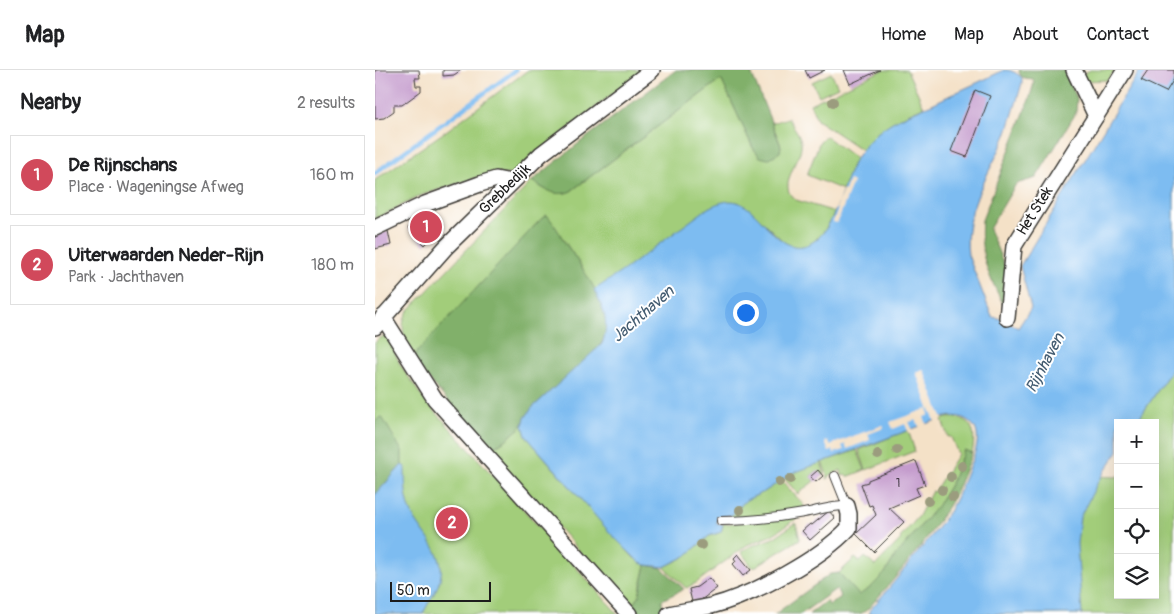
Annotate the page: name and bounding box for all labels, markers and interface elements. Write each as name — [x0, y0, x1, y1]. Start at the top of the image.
text: Map — [25, 20, 65, 49]
text: Home — [881, 23, 926, 46]
text: Map — [954, 23, 984, 46]
text: About — [1012, 23, 1058, 46]
text: Contact — [1086, 23, 1149, 46]
text: Nearby — [20, 89, 81, 116]
text: 2 results — [297, 93, 355, 113]
text: De Rijnschans — [68, 153, 177, 177]
street label: Grebbedijk — [475, 159, 535, 218]
text: 1 — [34, 165, 40, 185]
text: 160 m — [310, 165, 354, 185]
text: Place · Wageningse Afweg — [68, 177, 244, 197]
street label: Het Stek — [1013, 182, 1058, 239]
pin: 1 — [410, 208, 442, 246]
text: Uiterwaarden Neder-Rijn — [68, 243, 264, 267]
text: 2 — [33, 255, 41, 275]
text: 180 m — [311, 255, 354, 275]
text: Park · Jachthaven — [68, 267, 184, 287]
water label: Jachthaven — [608, 281, 679, 346]
your location — [733, 300, 759, 326]
water label: Rijnhaven — [1021, 329, 1069, 396]
map controls — [1114, 419, 1159, 599]
button: + — [1114, 419, 1159, 464]
button: − — [1114, 464, 1159, 509]
house number: 1 — [896, 476, 900, 491]
pin: 2 — [436, 504, 468, 542]
button: locate — [1114, 509, 1159, 554]
button: layers — [1114, 554, 1159, 599]
scale bar — [390, 579, 491, 602]
text: 50 m — [397, 582, 430, 599]

